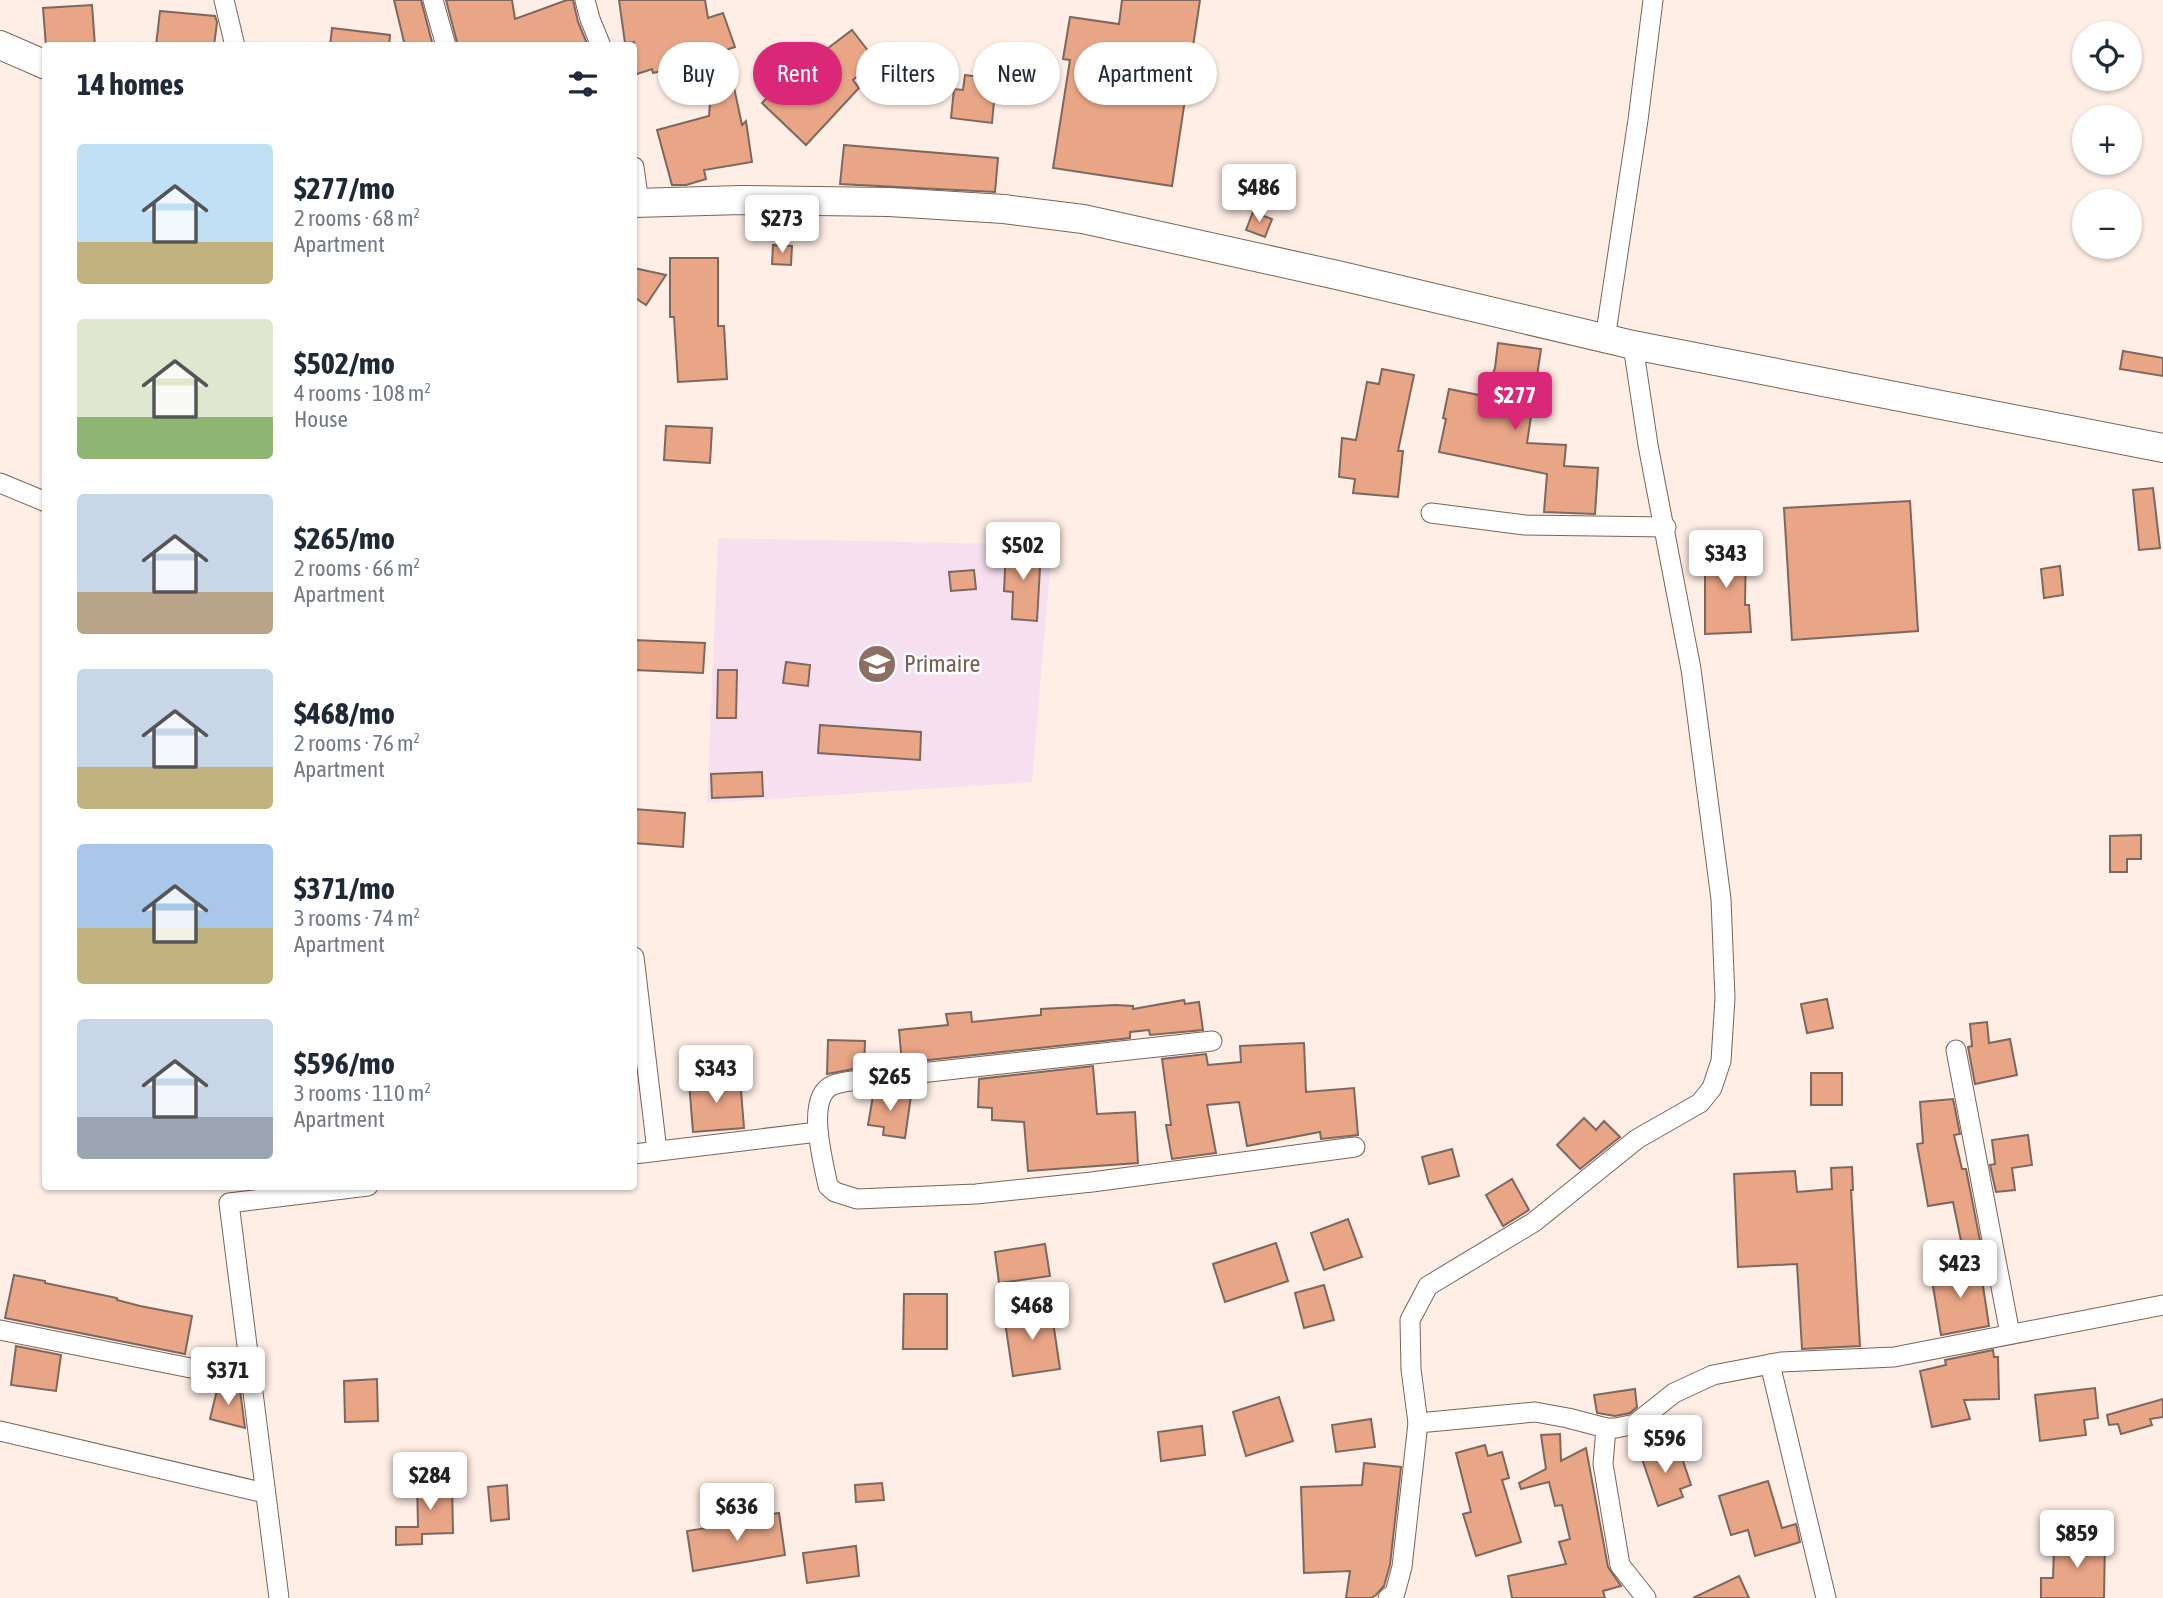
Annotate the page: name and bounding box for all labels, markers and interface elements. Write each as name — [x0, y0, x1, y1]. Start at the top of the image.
map controls — [2072, 21, 2142, 259]
button: locate — [2072, 21, 2142, 91]
chip: Buy — [658, 42, 739, 105]
chip: Rent — [753, 42, 842, 105]
chip: Filters — [856, 42, 959, 105]
chip: New — [973, 42, 1060, 105]
chip: Apartment — [1074, 42, 1217, 105]
icon: filters — [564, 65, 602, 103]
text: 14 homes — [77, 67, 184, 101]
button: + — [2072, 105, 2142, 175]
pin: $486 — [1218, 164, 1300, 224]
text: $277/mo — [294, 171, 395, 205]
icon: home — [133, 172, 217, 256]
text: $486 — [1238, 174, 1280, 200]
button: − — [2072, 189, 2142, 259]
pin: $273 — [741, 196, 823, 255]
text: 2 rooms · 68 m² — [294, 205, 420, 231]
text: $273 — [761, 205, 803, 231]
text: Apartment — [294, 231, 385, 257]
text: $502/mo — [294, 346, 395, 380]
icon: home — [133, 347, 217, 431]
pin: $277 — [1474, 372, 1556, 432]
text: 4 rooms · 108 m² — [294, 380, 431, 406]
text: $277 — [1494, 382, 1536, 408]
text: House — [294, 406, 348, 432]
text: $265/mo — [294, 521, 395, 555]
icon: home — [133, 522, 217, 606]
pin: $502 — [982, 522, 1064, 582]
pin: $343 — [1685, 530, 1767, 590]
text: $502 — [1002, 532, 1044, 558]
text: $343 — [1705, 540, 1747, 566]
text: 2 rooms · 66 m² — [294, 555, 420, 581]
text: Apartment — [294, 581, 385, 607]
school or university icon: Primaire — [856, 643, 898, 685]
place label: Primaire — [904, 650, 980, 677]
text: $468/mo — [294, 696, 395, 730]
icon: home — [133, 697, 217, 781]
text: 2 rooms · 76 m² — [294, 730, 420, 756]
text: Apartment — [294, 756, 385, 782]
text: $371/mo — [294, 871, 395, 905]
icon: home — [133, 872, 217, 956]
text: 3 rooms · 74 m² — [294, 905, 420, 931]
text: Apartment — [294, 931, 385, 957]
text: $596/mo — [294, 1046, 395, 1080]
pin: $343 — [675, 1046, 757, 1105]
icon: home — [133, 1047, 217, 1131]
pin: $265 — [849, 1054, 931, 1113]
text: $343 — [695, 1055, 737, 1081]
text: $265 — [869, 1063, 911, 1089]
text: 3 rooms · 110 m² — [294, 1080, 431, 1106]
text: Apartment — [294, 1106, 385, 1132]
pin: $423 — [1919, 1240, 2001, 1300]
text: $423 — [1939, 1250, 1981, 1276]
pin: $468 — [991, 1282, 1073, 1342]
text: $468 — [1011, 1292, 1053, 1318]
pin: $371 — [187, 1348, 269, 1407]
text: $371 — [207, 1357, 249, 1383]
pin: $596 — [1624, 1416, 1706, 1475]
text: $596 — [1644, 1425, 1686, 1451]
pin: $284 — [389, 1452, 471, 1512]
text: $284 — [409, 1462, 451, 1488]
pin: $636 — [696, 1484, 778, 1543]
text: $636 — [716, 1493, 758, 1519]
pin: $859 — [2036, 1510, 2118, 1570]
text: $859 — [2056, 1520, 2098, 1546]

